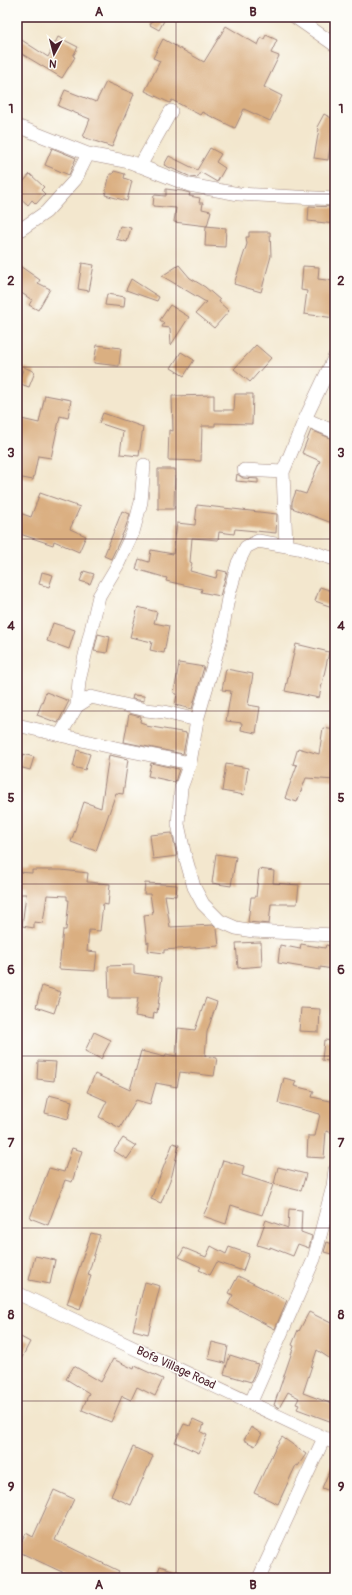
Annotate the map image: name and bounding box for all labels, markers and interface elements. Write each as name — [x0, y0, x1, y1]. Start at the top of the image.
text: A — [95, 4, 104, 20]
text: B — [249, 4, 257, 20]
north arrow — [34, 34, 74, 74]
text: N — [48, 56, 57, 70]
text: 1 — [8, 101, 14, 117]
text: 1 — [338, 101, 344, 117]
text: 2 — [7, 273, 15, 289]
text: 2 — [337, 273, 345, 289]
text: 3 — [7, 445, 15, 461]
text: 3 — [337, 445, 345, 461]
text: 4 — [7, 618, 15, 634]
text: 4 — [337, 618, 345, 634]
text: 5 — [7, 790, 15, 806]
text: 5 — [337, 790, 345, 806]
text: 6 — [7, 962, 15, 978]
text: 6 — [337, 962, 345, 978]
text: 7 — [8, 1135, 15, 1151]
text: 7 — [338, 1135, 345, 1151]
text: 8 — [8, 1307, 15, 1323]
text: 8 — [338, 1307, 345, 1323]
street label: Bofa Village Road — [134, 1343, 218, 1393]
text: 9 — [8, 1479, 15, 1495]
text: 9 — [338, 1479, 345, 1495]
text: A — [95, 1577, 104, 1593]
text: B — [249, 1577, 257, 1593]

